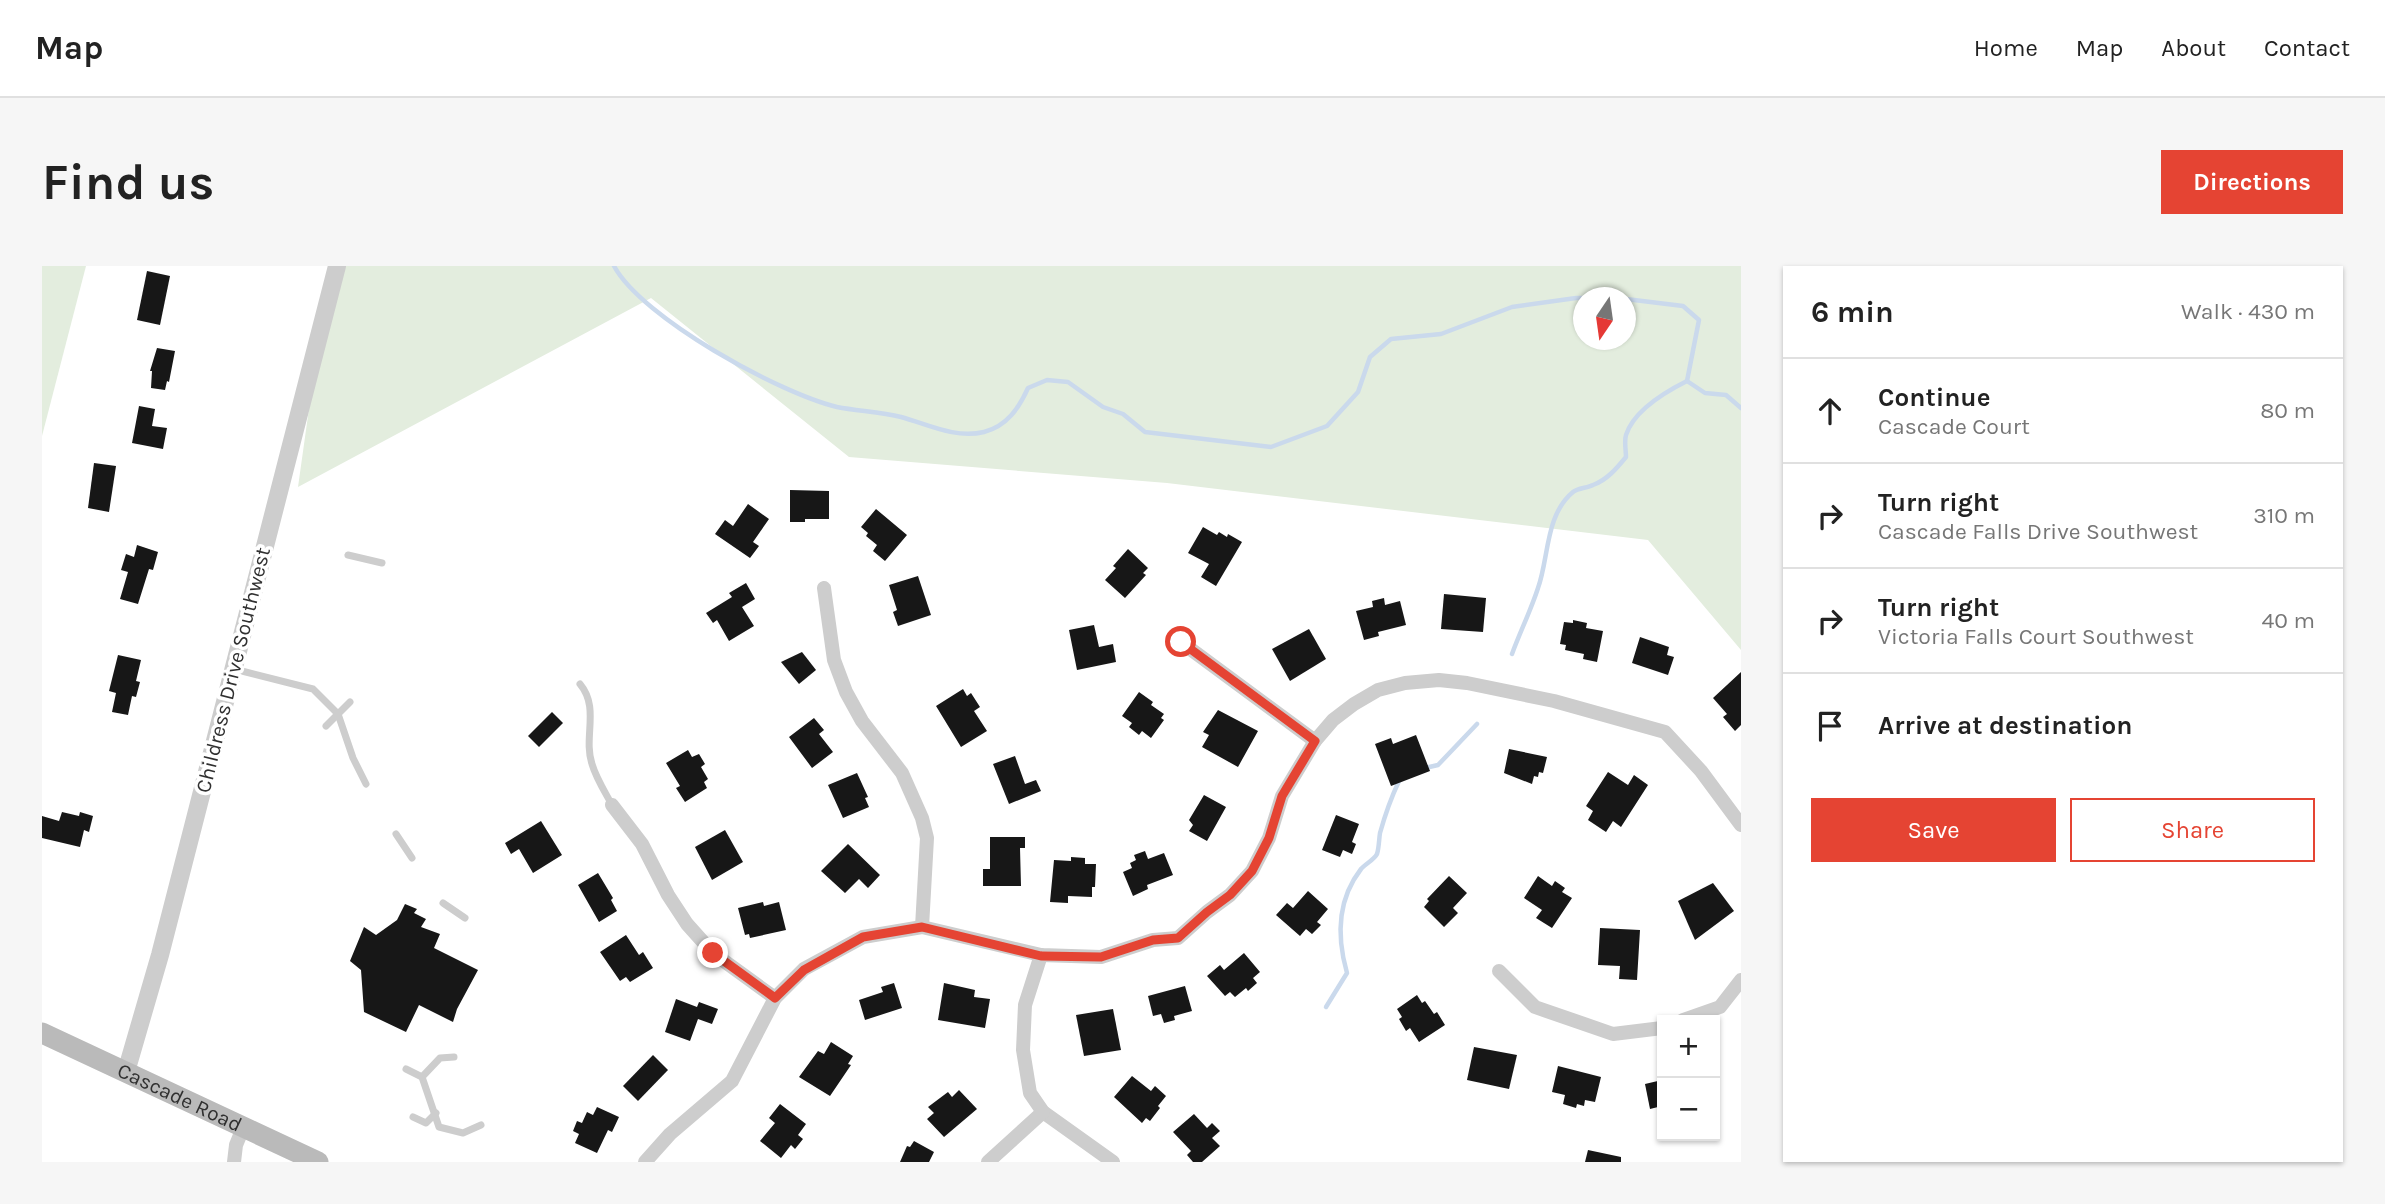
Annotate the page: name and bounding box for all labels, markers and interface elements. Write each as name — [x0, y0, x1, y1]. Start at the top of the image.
text: Map — [35, 29, 103, 67]
text: Home — [1974, 34, 2038, 62]
text: Map — [2076, 34, 2123, 62]
text: About — [2161, 34, 2226, 62]
text: Contact — [2264, 34, 2350, 62]
button: Directions — [2161, 150, 2343, 214]
text: Find us — [42, 154, 214, 211]
north arrow — [1573, 287, 1636, 350]
text: 6 min — [1811, 294, 1894, 330]
text: Walk · 430 m — [2181, 298, 2315, 325]
text: Continue — [1878, 382, 1990, 413]
icon: ahead — [1811, 392, 1849, 430]
text: 80 m — [2260, 397, 2315, 424]
text: Cascade Court — [1878, 413, 2030, 440]
text: Turn right — [1878, 487, 1999, 518]
icon: right — [1811, 497, 1849, 535]
text: 310 m — [2253, 502, 2315, 529]
text: Cascade Falls Drive Southwest — [1878, 518, 2198, 545]
street label: Childress Drive Southwest — [191, 545, 275, 795]
text: Turn right — [1878, 592, 1999, 623]
icon: right — [1811, 602, 1849, 640]
text: 40 m — [2262, 607, 2315, 634]
text: Victoria Falls Court Southwest — [1878, 623, 2194, 650]
route start — [1165, 626, 1196, 657]
icon: arrive — [1811, 707, 1849, 745]
text: Arrive at destination — [1878, 710, 2132, 741]
button: Save — [1811, 798, 2056, 862]
button: Share — [2070, 798, 2315, 862]
route end — [697, 937, 728, 968]
map controls — [1657, 1015, 1720, 1141]
button: + — [1657, 1015, 1720, 1078]
street label: Cascade Road — [114, 1058, 246, 1137]
button: − — [1657, 1078, 1720, 1141]

